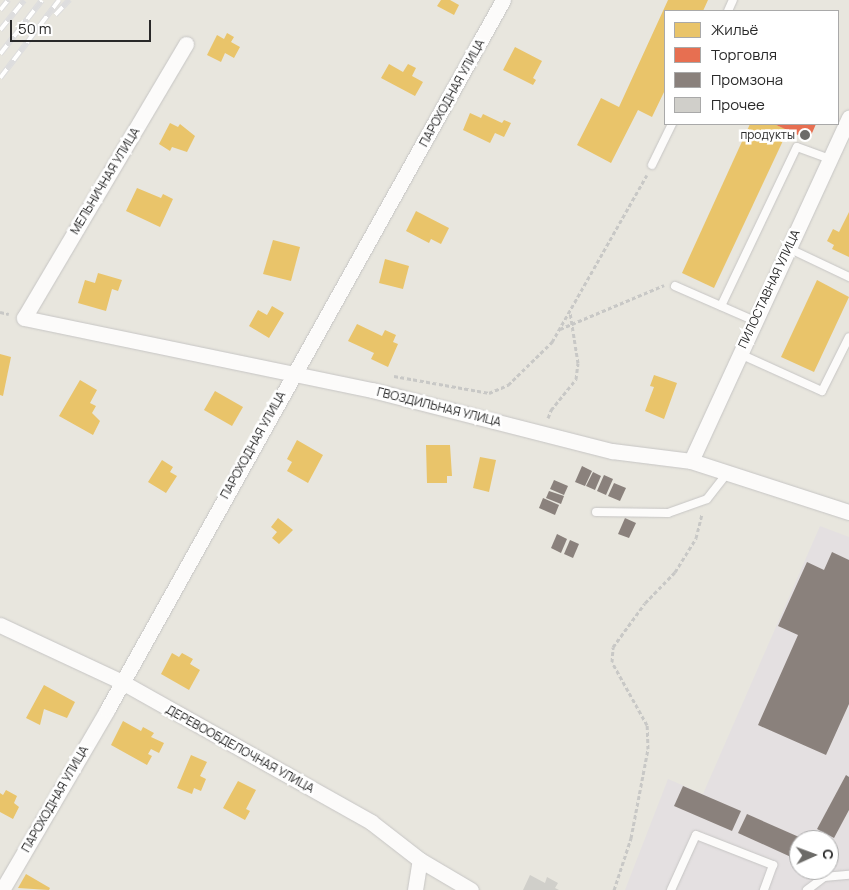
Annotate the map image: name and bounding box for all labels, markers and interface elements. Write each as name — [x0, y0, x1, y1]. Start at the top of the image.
scale bar — [12, 10, 154, 42]
legend — [664, 10, 839, 125]
text: 50 m — [18, 18, 52, 39]
text: Жильё — [711, 19, 758, 40]
street label: ПАРОХОДНАЯ УЛИЦА — [416, 37, 488, 149]
text: Торговля — [711, 44, 777, 65]
text: Промзона — [711, 69, 783, 90]
text: Прочее — [711, 94, 765, 115]
street label: МЕЛЬНИЧНАЯ УЛИЦА — [67, 125, 143, 237]
place label: продукты — [740, 128, 795, 142]
marker: продукты — [799, 129, 811, 141]
street label: ПИЛОСТАВНАЯ УЛИЦА — [735, 227, 803, 351]
street label: ГВОЗДИЛЬНАЯ УЛИЦА — [375, 385, 503, 429]
street label: ПАРОХОДНАЯ УЛИЦА — [217, 389, 289, 501]
street label: ДЕРЕВООБДЕЛОЧНАЯ УЛИЦА — [163, 702, 317, 796]
street label: ПАРОХОДНАЯ УЛИЦА — [19, 743, 91, 855]
north arrow — [789, 830, 839, 880]
text: С — [819, 849, 838, 860]

